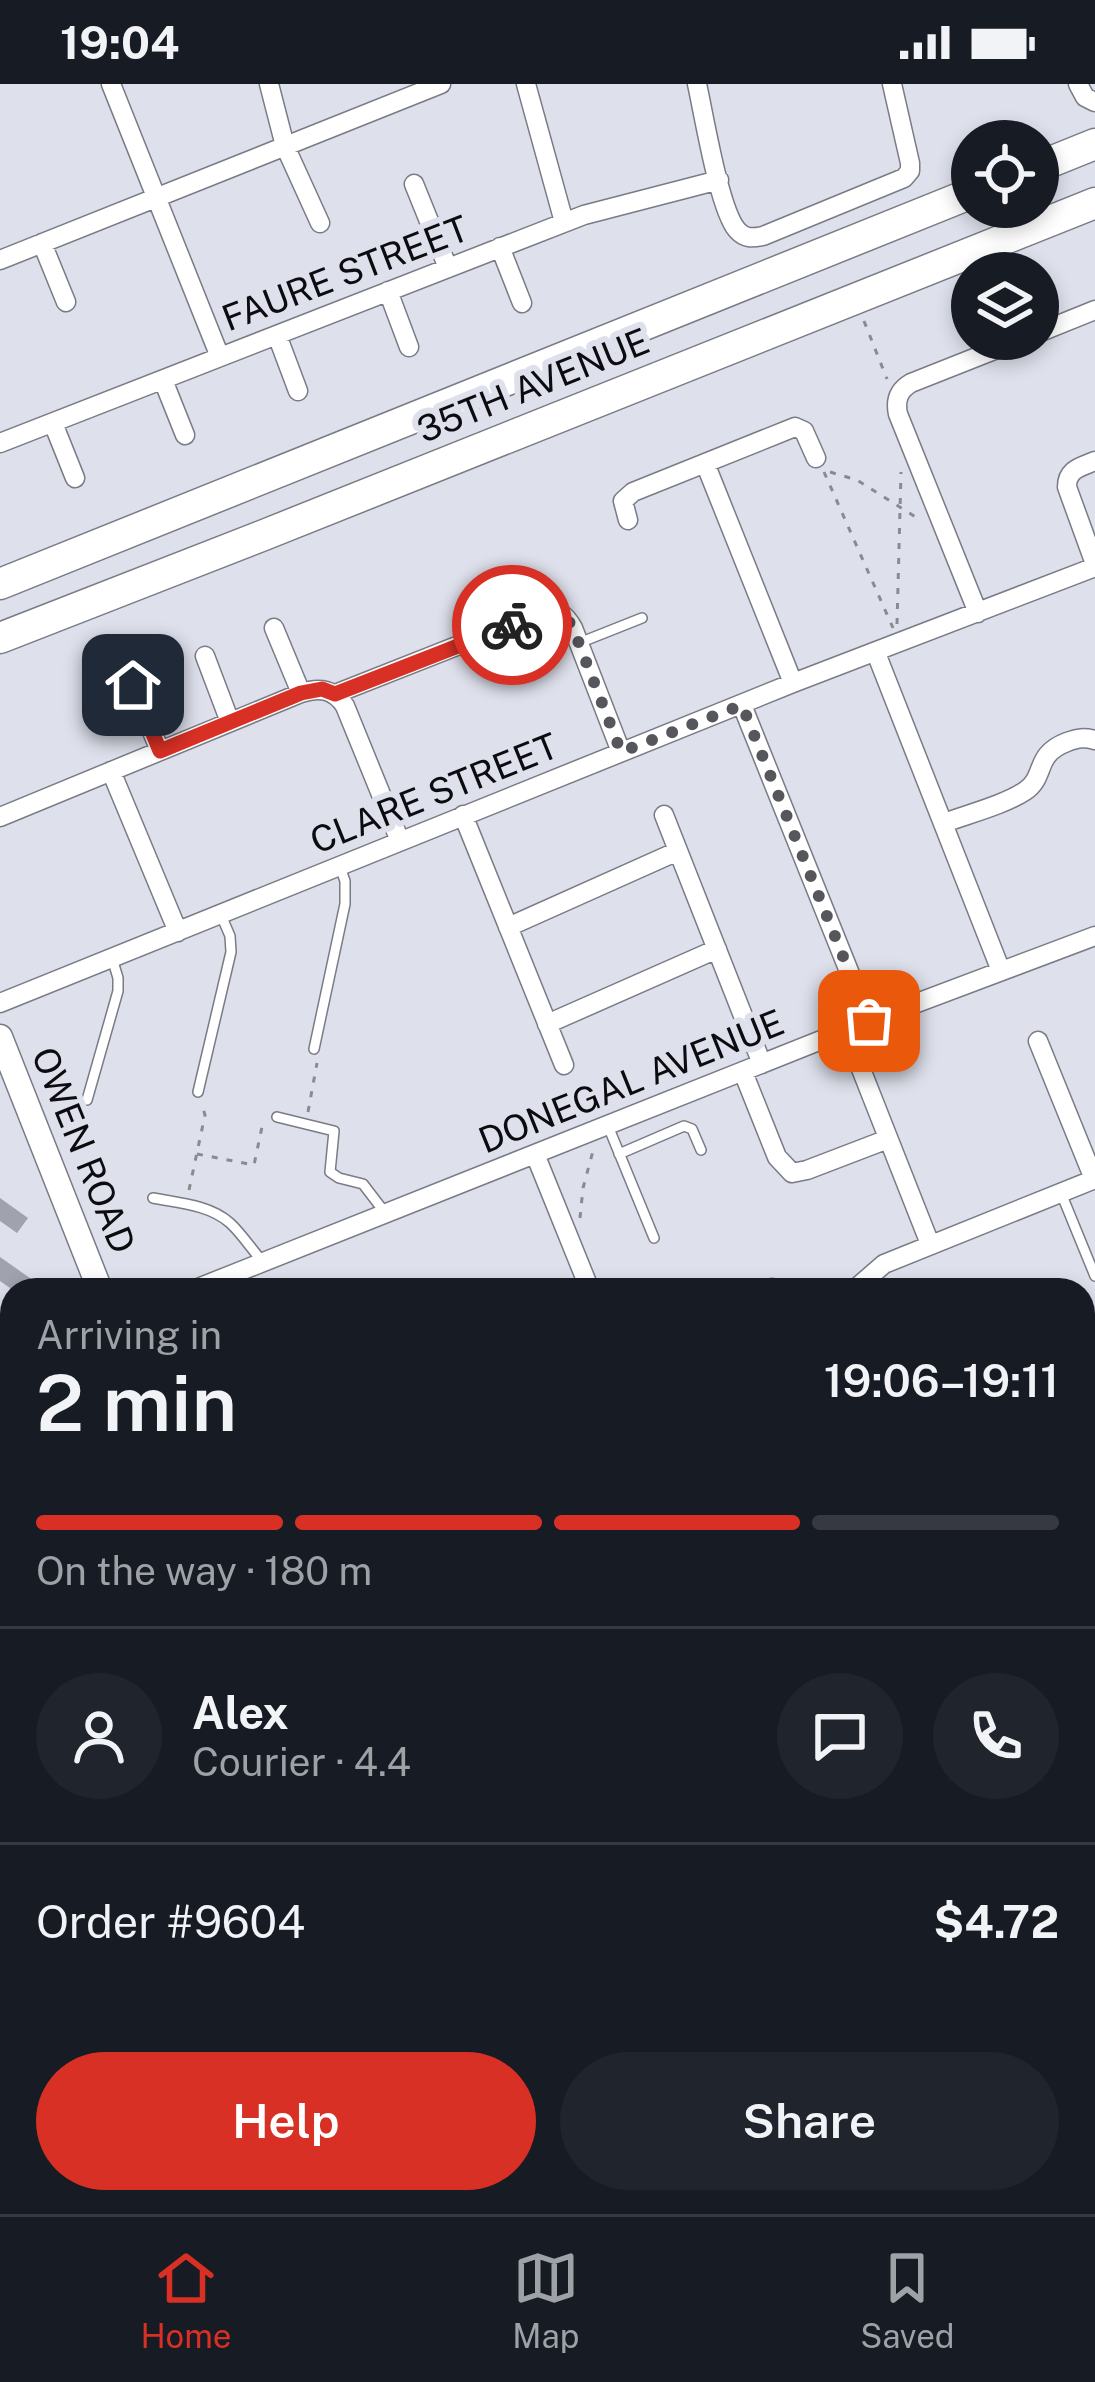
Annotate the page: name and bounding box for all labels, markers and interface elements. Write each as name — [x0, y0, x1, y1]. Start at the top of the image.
text: 19:04 — [60, 16, 179, 69]
map controls — [951, 120, 1059, 360]
button: locate — [951, 120, 1059, 228]
street label: FAURE STREET — [216, 207, 474, 339]
button: layers — [951, 252, 1059, 360]
street label: 35TH AVENUE — [411, 319, 655, 451]
courier — [452, 565, 572, 685]
icon: bike — [479, 592, 545, 658]
pin — [82, 634, 184, 736]
icon: home — [100, 652, 166, 718]
street label: CLARE STREET — [304, 724, 564, 862]
pin — [818, 970, 920, 1072]
icon: bag — [836, 988, 902, 1054]
street label: DONEGAL AVENUE — [472, 1001, 790, 1161]
street label: OWEN ROAD — [24, 1041, 144, 1259]
text: Arriving in — [36, 1312, 222, 1358]
text: 19:06–19:11 — [824, 1354, 1059, 1407]
text: 2 min — [36, 1357, 237, 1449]
text: On the way · 180 m — [36, 1548, 372, 1594]
button: person — [36, 1673, 162, 1799]
button: chat — [777, 1673, 903, 1799]
button: phone — [933, 1673, 1059, 1799]
text: Alex — [192, 1686, 289, 1739]
text: Courier · 4.4 — [192, 1739, 411, 1785]
text: Order #9604 — [36, 1895, 305, 1948]
text: $4.72 — [934, 1895, 1059, 1948]
button: Help — [36, 2052, 536, 2190]
button: Share — [560, 2052, 1059, 2190]
tab: Home — [140, 2245, 231, 2355]
tab: Map — [512, 2245, 579, 2355]
tab: Saved — [860, 2245, 955, 2355]

